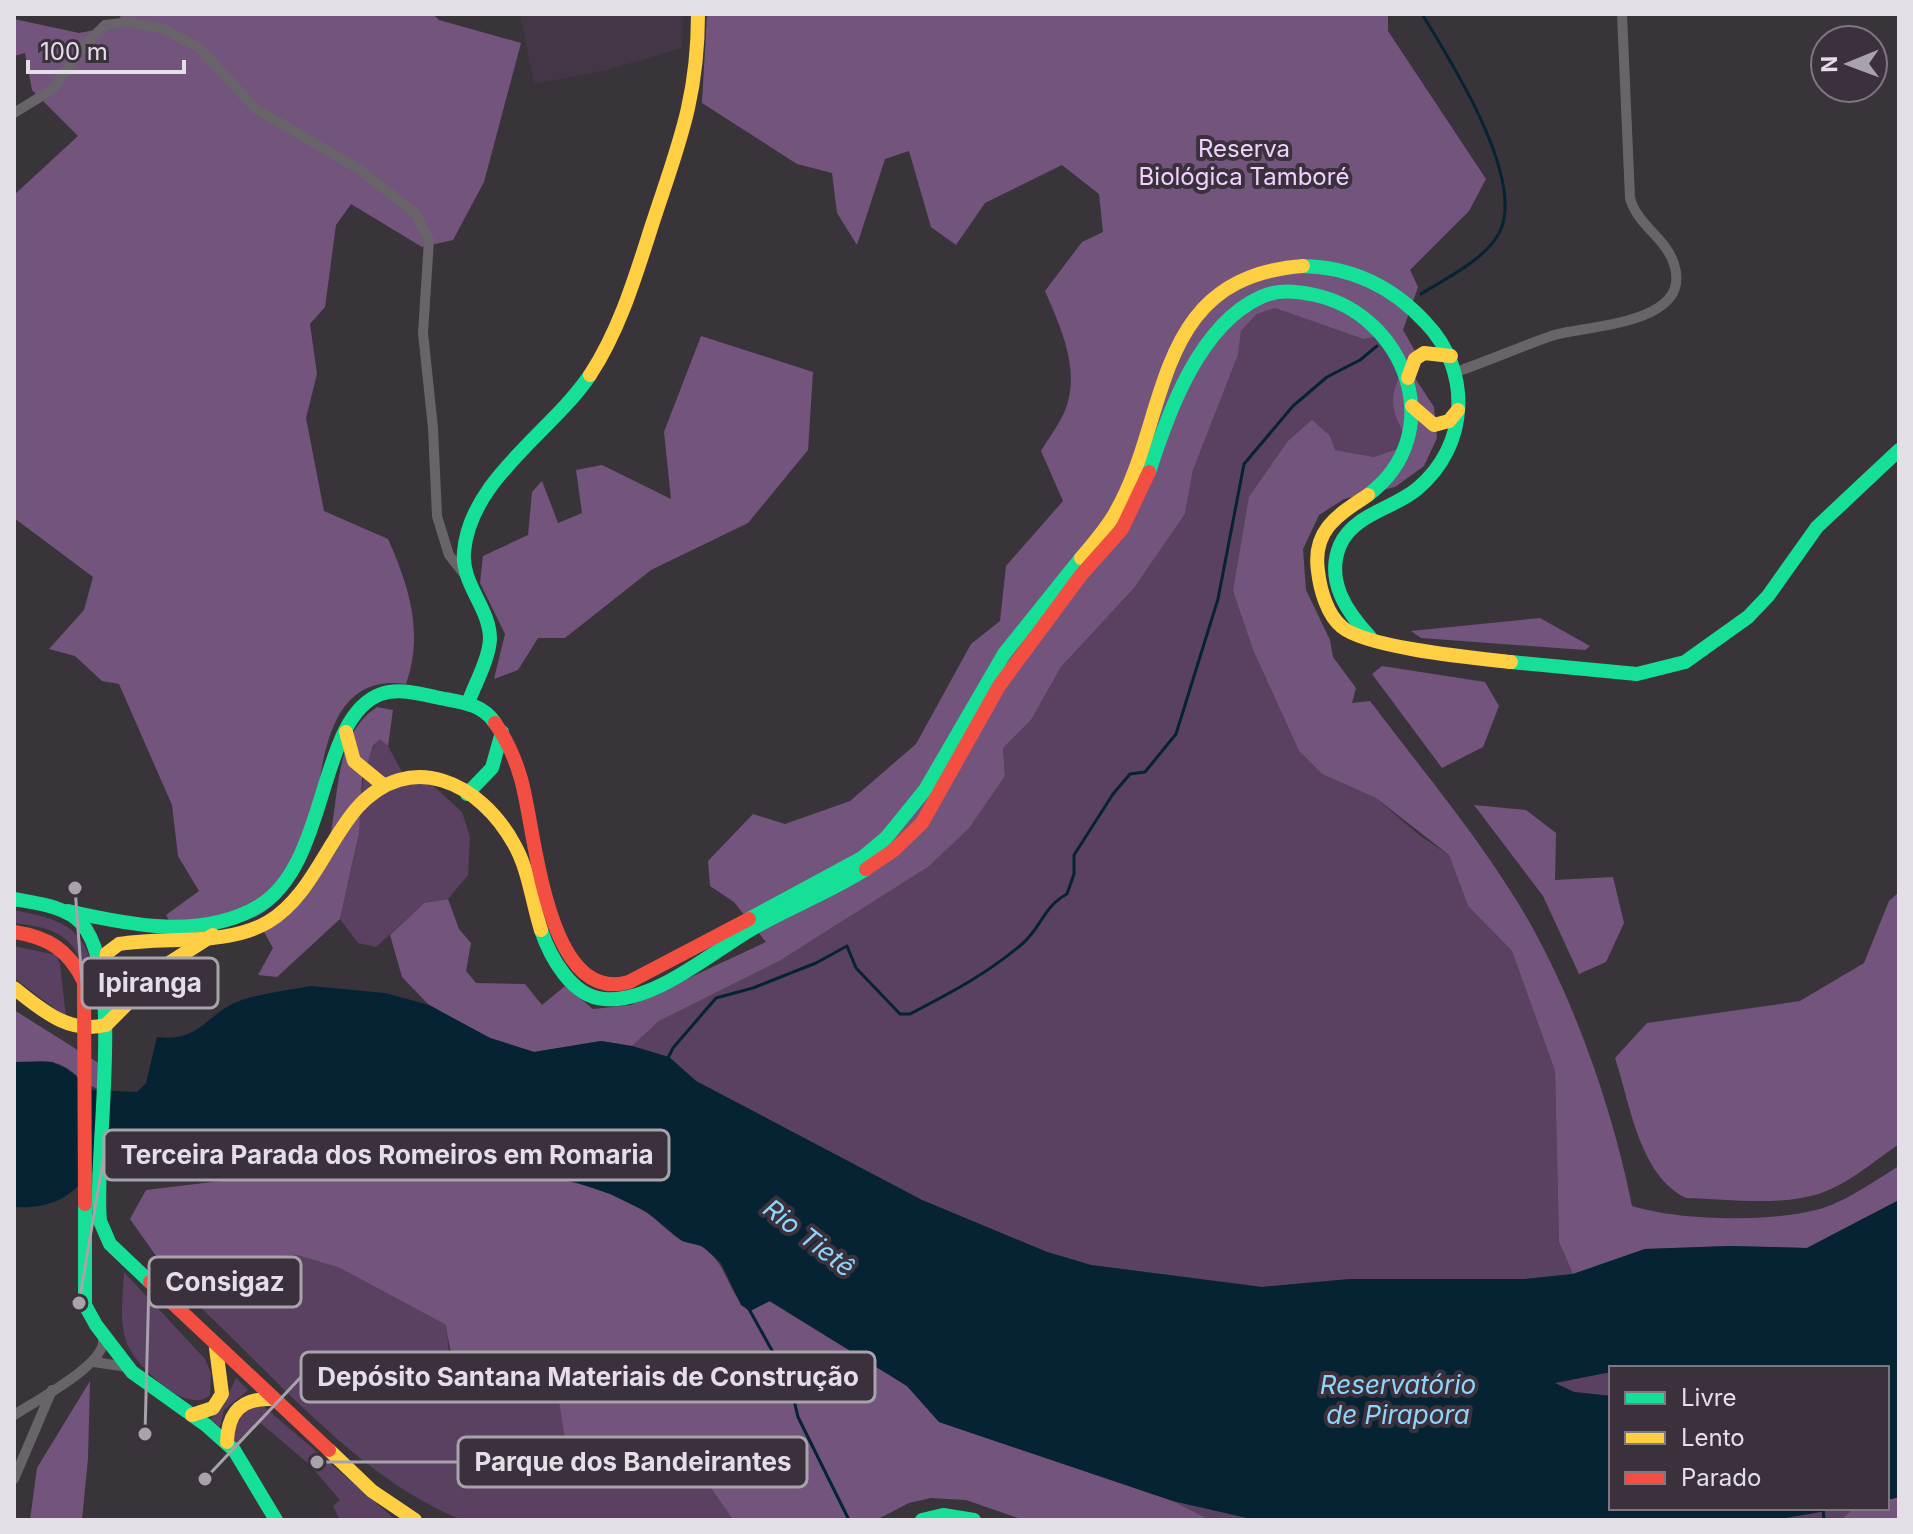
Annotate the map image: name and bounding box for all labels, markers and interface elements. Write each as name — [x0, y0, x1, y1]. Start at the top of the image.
scale bar — [28, 24, 184, 74]
north arrow — [1809, 24, 1889, 104]
text: 100 m — [40, 37, 108, 66]
text: N — [1816, 56, 1842, 73]
park label: Reserva Biológica Tamboré — [1139, 134, 1349, 191]
callout: Ipiranga — [82, 958, 218, 1008]
text: Ipiranga — [98, 967, 202, 998]
callout: Terceira Parada dos Romeiros em Romaria — [104, 1130, 669, 1180]
text: Terceira Parada dos Romeiros em Romaria — [120, 1139, 654, 1170]
water label: Rio Tietê — [757, 1192, 861, 1283]
callout: Consigaz — [149, 1257, 301, 1307]
text: Consigaz — [165, 1266, 285, 1297]
callout: Depósito Santana Materiais de Construção — [301, 1352, 875, 1402]
text: Depósito Santana Materiais de Construção — [317, 1361, 859, 1392]
legend — [1609, 1366, 1889, 1510]
water label: Reservatório de Pirapora — [1320, 1369, 1476, 1430]
text: Livre — [1681, 1383, 1737, 1412]
text: Lento — [1681, 1423, 1745, 1452]
callout: Parque dos Bandeirantes — [458, 1437, 807, 1487]
text: Parque dos Bandeirantes — [474, 1446, 792, 1477]
text: Parado — [1681, 1463, 1761, 1492]

